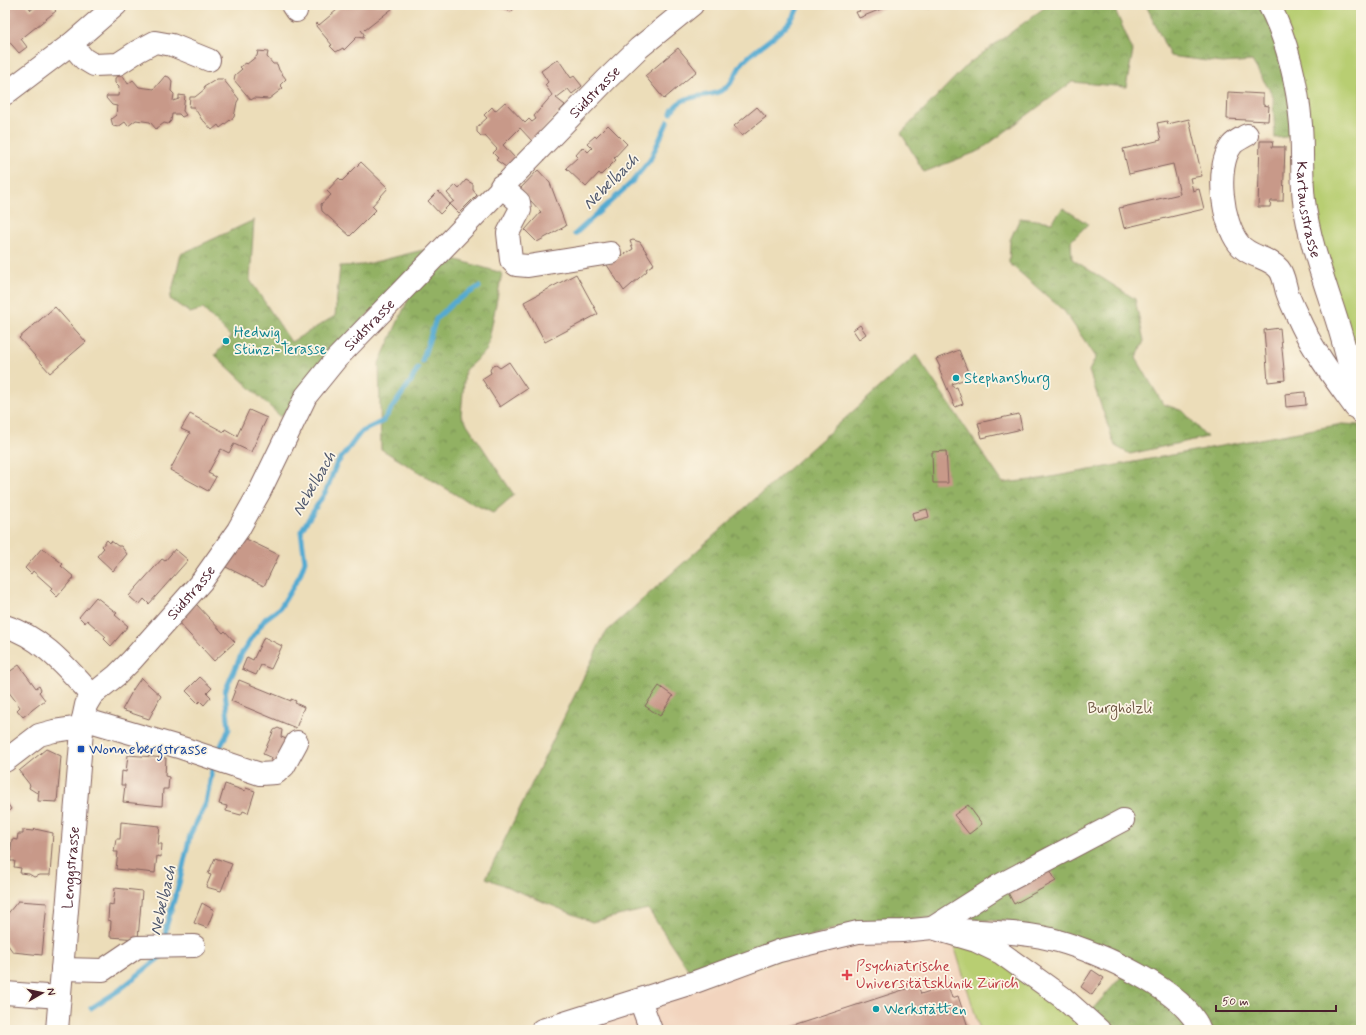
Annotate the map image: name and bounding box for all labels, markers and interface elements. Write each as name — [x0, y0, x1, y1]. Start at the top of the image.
street label: Südstrasse — [565, 62, 626, 123]
water label: Nebelbach — [579, 149, 644, 215]
street label: Kartausstrasse — [1291, 161, 1325, 261]
street label: Südstrasse — [340, 295, 400, 356]
place label: Hedwig Stünzi-Terasse — [234, 323, 327, 360]
marker: Hedwig Stünzi-Terasse — [221, 336, 231, 346]
place label: Stephansburg — [964, 369, 1050, 390]
marker: Stephansburg — [951, 373, 961, 383]
water label: Nebelbach — [287, 448, 341, 520]
street label: Südstrasse — [163, 562, 221, 625]
park label: Burghölzli — [1088, 699, 1153, 720]
place label: Wonnebergstrasse — [89, 740, 207, 761]
marker: Wonnebergstrasse — [76, 744, 86, 754]
street label: Lenggstrasse — [58, 825, 85, 910]
water label: Nebelbach — [145, 863, 182, 937]
place label: Psychiatrische Universitätsklinik Zürich — [856, 957, 1019, 994]
marker: Psychiatrische Universitätsklinik Zürich — [841, 969, 853, 981]
north arrow — [22, 973, 62, 1013]
text: N — [43, 987, 58, 996]
scale bar — [1216, 987, 1336, 1013]
text: 50 m — [1222, 994, 1249, 1010]
place label: Werkstätten — [884, 1000, 966, 1020]
marker: Werkstätten — [871, 1004, 881, 1014]

